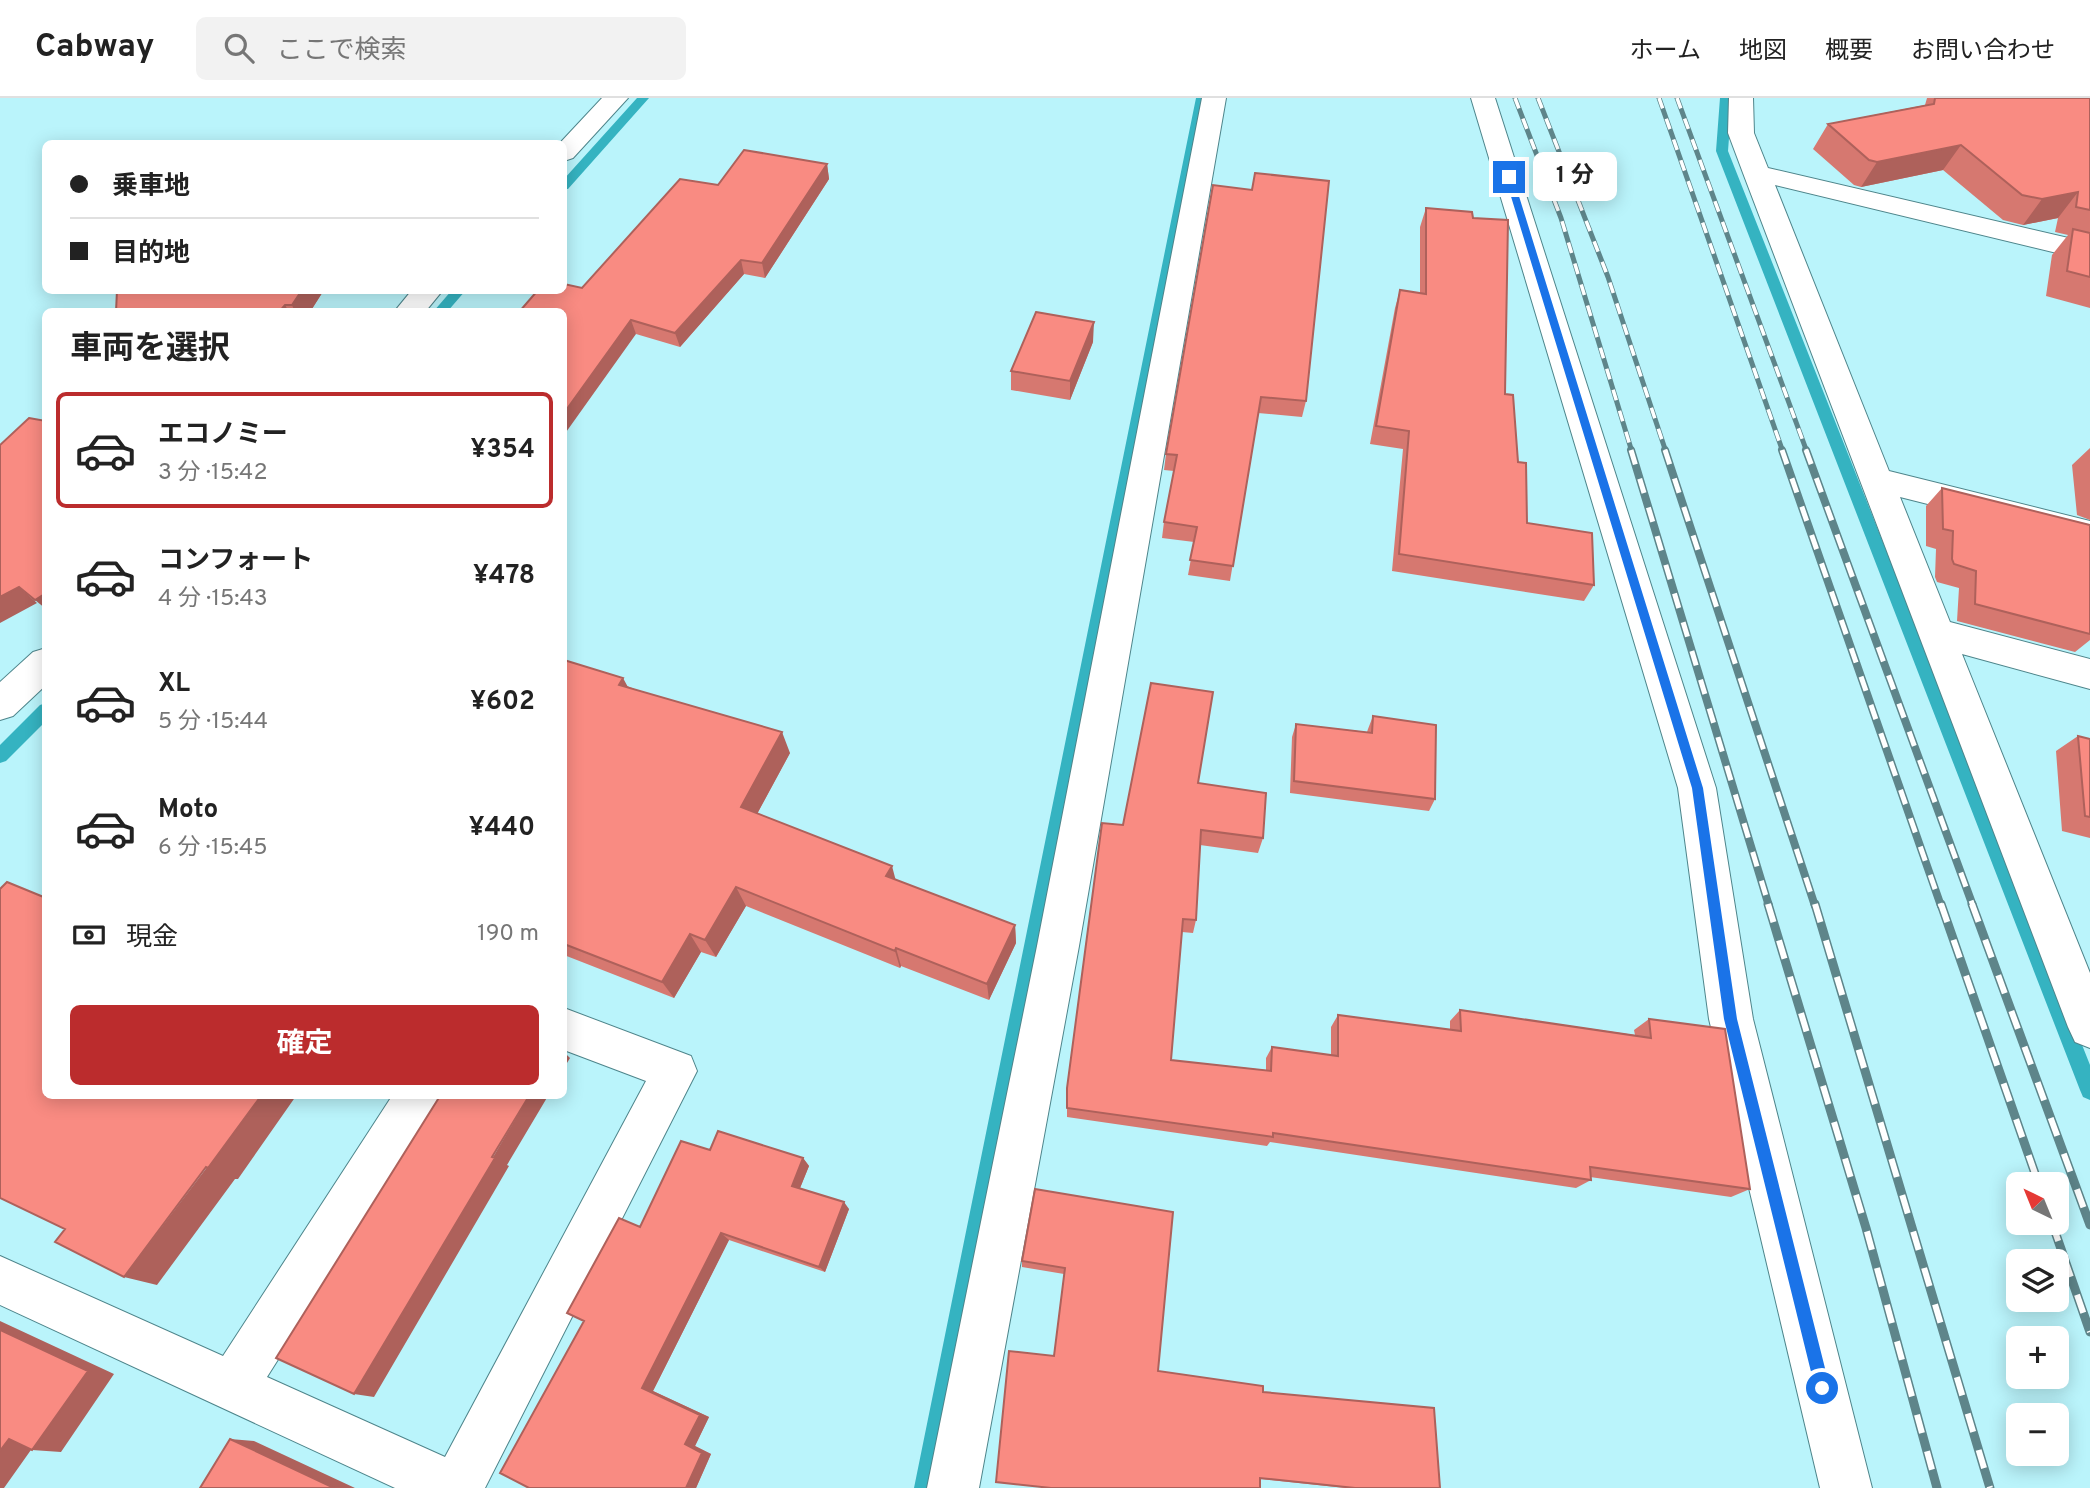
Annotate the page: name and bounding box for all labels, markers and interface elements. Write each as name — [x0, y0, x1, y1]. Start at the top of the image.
search box — [196, 17, 686, 80]
text: Cabway — [35, 27, 154, 69]
icon: search — [220, 29, 258, 67]
text: ここで検索 — [276, 35, 406, 68]
text: ホーム — [1630, 37, 1701, 67]
text: 地図 — [1739, 37, 1787, 67]
text: 概要 — [1825, 37, 1873, 67]
text: お問い合わせ — [1911, 37, 2055, 67]
callout: 1 分 — [1534, 153, 1618, 202]
route end — [1493, 161, 1525, 193]
text: 1 分 — [1556, 162, 1594, 191]
text: 乗車地 — [112, 171, 190, 204]
text: 目的地 — [112, 238, 190, 271]
text: 車両を選択 — [70, 330, 230, 370]
icon: car — [74, 419, 137, 482]
text: エコノミー — [158, 419, 288, 452]
text: ¥354 — [471, 434, 535, 467]
text: 3 分 · 15:42 — [158, 459, 267, 488]
icon: car — [74, 545, 137, 608]
text: コンフォート — [158, 545, 313, 578]
text: ¥478 — [473, 560, 535, 593]
text: 4 分 · 15:43 — [158, 585, 268, 614]
text: XL — [158, 668, 190, 701]
icon: car — [74, 671, 137, 734]
text: ¥602 — [470, 686, 535, 719]
text: 5 分 · 15:44 — [158, 708, 268, 737]
text: Moto — [158, 794, 218, 827]
icon: car — [74, 797, 137, 860]
text: ¥440 — [469, 812, 535, 845]
text: 6 分 · 15:45 — [158, 834, 268, 863]
icon: cash — [70, 916, 108, 954]
text: 190 m — [477, 920, 539, 949]
text: 現金 — [126, 922, 178, 955]
button: 確定 — [70, 1005, 539, 1085]
north arrow — [2006, 1172, 2068, 1236]
map controls — [2006, 1172, 2069, 1466]
button: layers — [2006, 1249, 2069, 1312]
button: + — [2006, 1326, 2069, 1389]
route start — [1806, 1372, 1838, 1404]
button: − — [2006, 1403, 2069, 1466]

